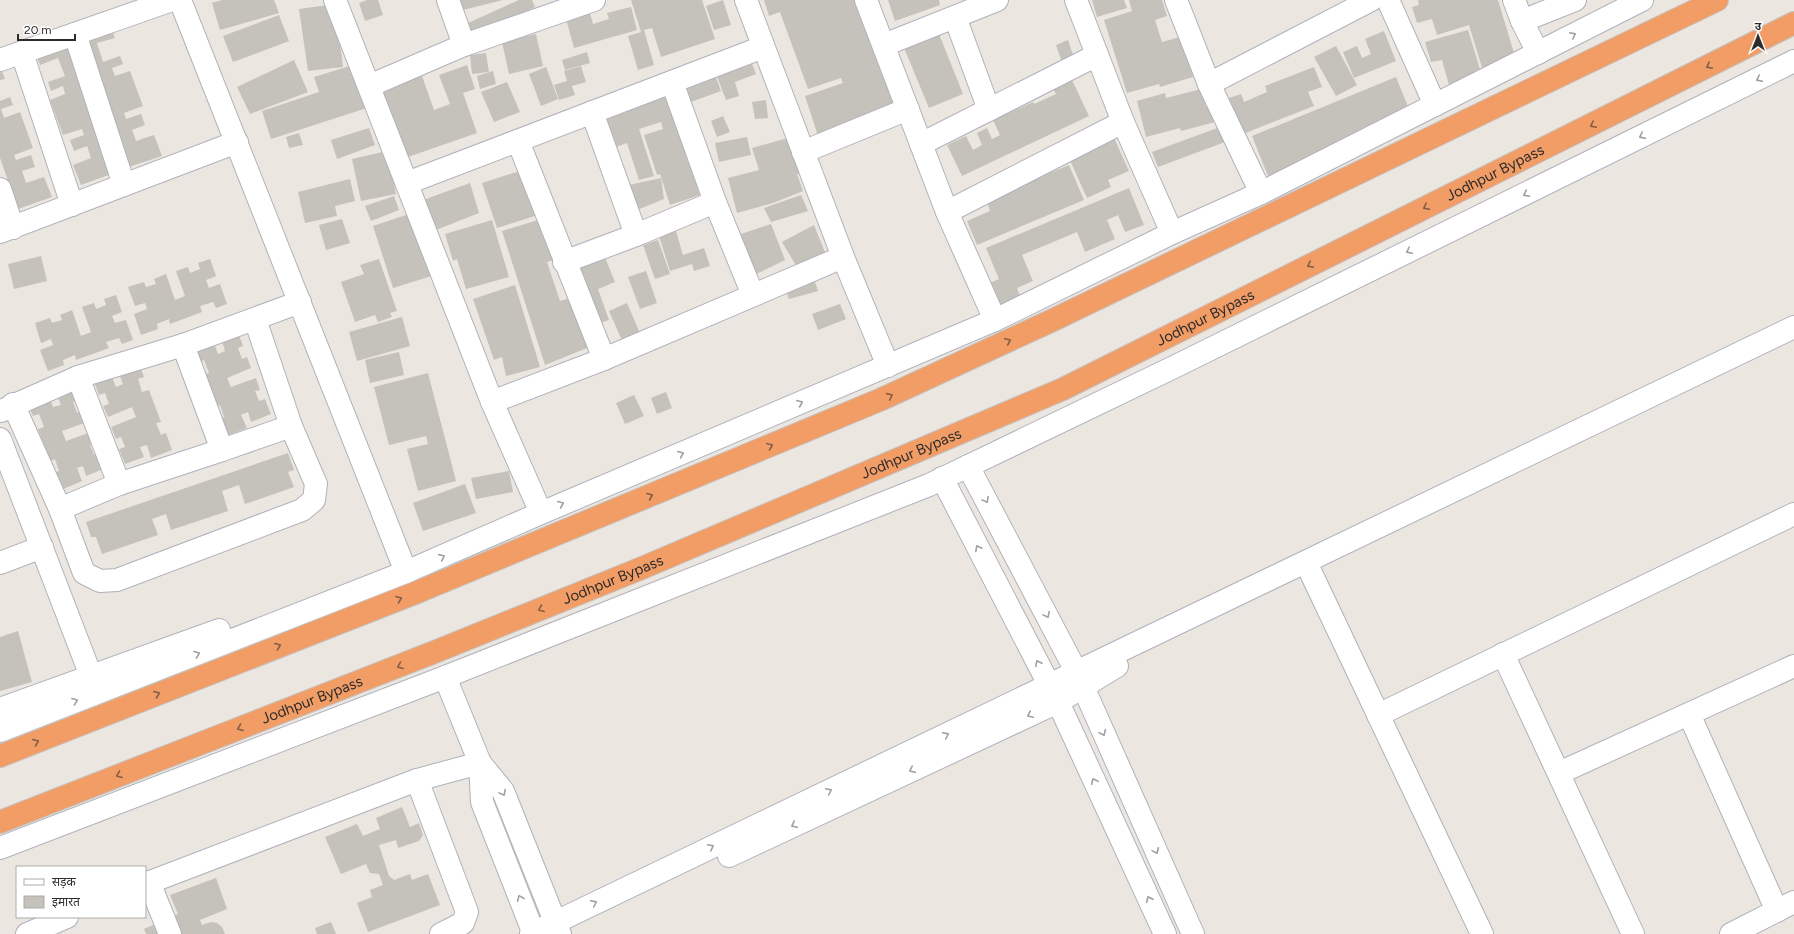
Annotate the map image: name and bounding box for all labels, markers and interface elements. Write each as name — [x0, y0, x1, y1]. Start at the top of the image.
scale bar — [18, 16, 75, 42]
north arrow — [1738, 16, 1778, 56]
text: उ — [1755, 20, 1762, 33]
text: 20 m — [24, 23, 52, 37]
one-way arrow — [1569, 32, 1576, 40]
one-way arrow — [1706, 61, 1713, 69]
one-way arrow — [1756, 74, 1763, 82]
one-way arrow — [1590, 120, 1597, 127]
one-way arrow — [1639, 131, 1647, 139]
street label: Jodhpur Bypass — [1443, 141, 1547, 205]
one-way arrow — [1523, 189, 1530, 197]
one-way arrow — [1423, 202, 1430, 210]
one-way arrow — [1406, 246, 1413, 254]
one-way arrow — [1307, 260, 1314, 268]
street label: Jodhpur Bypass — [1153, 286, 1257, 350]
one-way arrow — [1004, 338, 1012, 346]
one-way arrow — [886, 393, 893, 401]
one-way arrow — [796, 400, 804, 408]
street label: Jodhpur Bypass — [858, 424, 964, 483]
one-way arrow — [767, 442, 774, 450]
one-way arrow — [677, 450, 684, 458]
one-way arrow — [647, 492, 654, 500]
one-way arrow — [981, 496, 989, 504]
one-way arrow — [557, 501, 564, 509]
one-way arrow — [975, 545, 983, 552]
street label: Jodhpur Bypass — [560, 551, 666, 608]
one-way arrow — [438, 553, 445, 561]
one-way arrow — [396, 595, 403, 603]
one-way arrow — [537, 605, 544, 613]
one-way arrow — [1042, 611, 1049, 619]
one-way arrow — [275, 643, 282, 651]
one-way arrow — [193, 651, 200, 659]
one-way arrow — [1035, 660, 1043, 668]
one-way arrow — [397, 661, 404, 669]
street label: Jodhpur Bypass — [259, 672, 365, 728]
one-way arrow — [154, 690, 161, 698]
one-way arrow — [72, 698, 79, 706]
one-way arrow — [1027, 710, 1034, 718]
one-way arrow — [237, 724, 244, 732]
one-way arrow — [1098, 728, 1106, 736]
one-way arrow — [942, 732, 949, 740]
one-way arrow — [33, 738, 40, 746]
one-way arrow — [909, 765, 916, 773]
one-way arrow — [116, 771, 123, 779]
one-way arrow — [1091, 777, 1099, 785]
one-way arrow — [824, 788, 832, 796]
one-way arrow — [499, 789, 506, 797]
one-way arrow — [791, 820, 799, 828]
one-way arrow — [707, 844, 715, 852]
one-way arrow — [1151, 847, 1159, 855]
legend — [16, 866, 146, 918]
text: सड़क — [52, 875, 77, 889]
one-way arrow — [516, 894, 524, 901]
text: इमारत — [52, 895, 81, 909]
one-way arrow — [1146, 895, 1154, 903]
one-way arrow — [590, 900, 597, 908]

